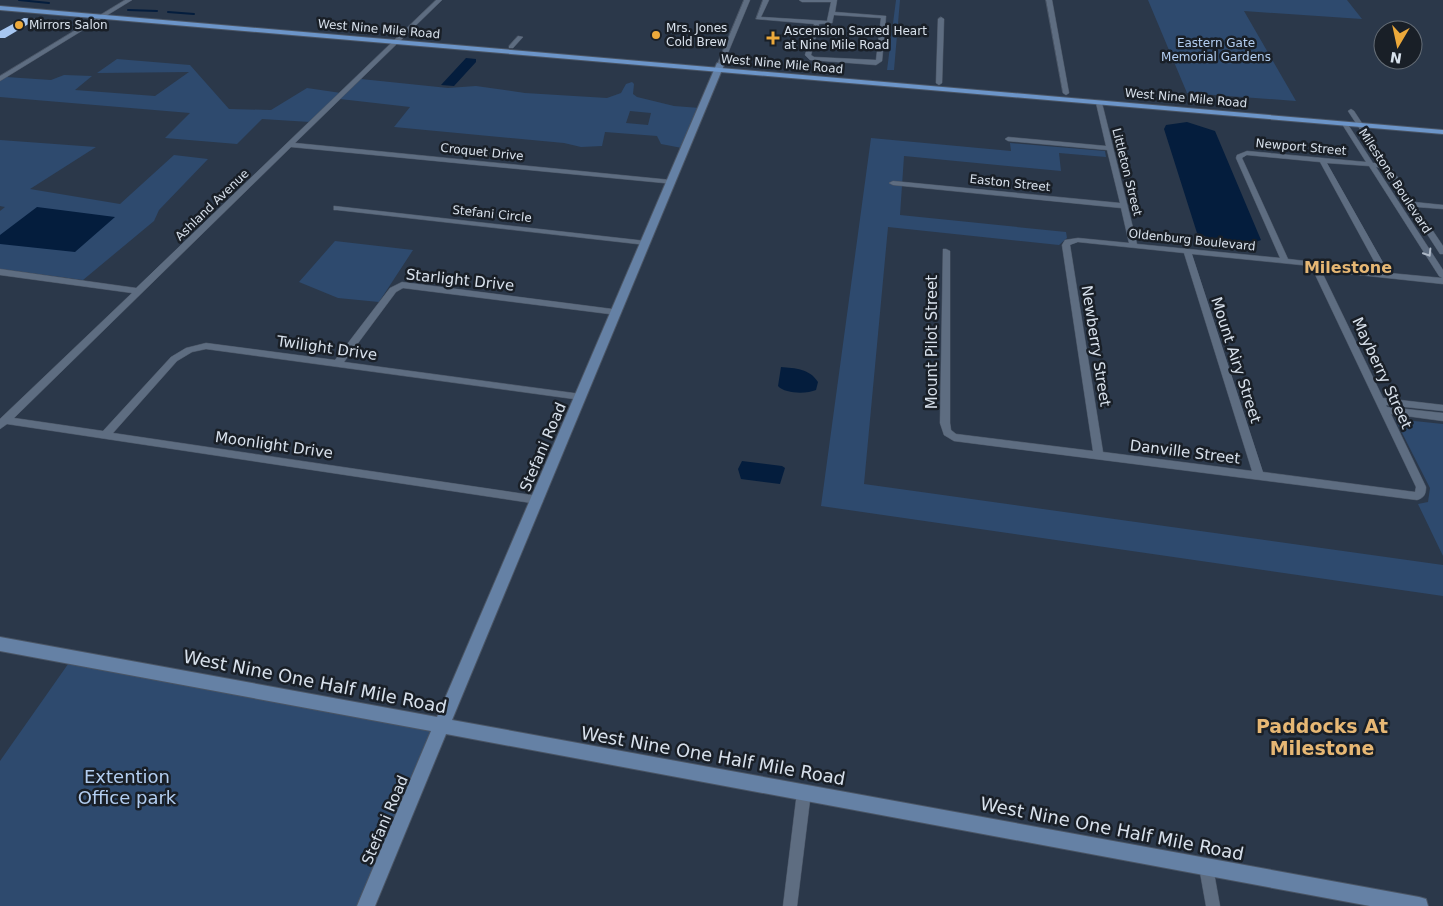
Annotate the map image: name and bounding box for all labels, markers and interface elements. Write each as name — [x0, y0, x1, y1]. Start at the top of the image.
street label: West Nine Mile Road — [317, 17, 441, 41]
place label: Mirrors Salon — [29, 18, 108, 32]
marker: Mirrors Salon — [13, 19, 25, 31]
north arrow — [1373, 20, 1423, 70]
place label: Mrs. Jones Cold Brew — [666, 21, 727, 49]
place label: Ascension Sacred Heart at Nine Mile Road — [784, 24, 927, 52]
marker: Mrs. Jones Cold Brew — [650, 29, 662, 41]
marker: Ascension Sacred Heart at Nine Mile Road — [766, 31, 780, 45]
park label: Eastern Gate Memorial Gardens — [1161, 36, 1271, 64]
text: N — [1389, 49, 1403, 67]
street label: West Nine Mile Road — [720, 52, 844, 76]
street label: West Nine Mile Road — [1124, 86, 1248, 110]
street label: Milestone Boulevard — [1356, 126, 1434, 236]
street label: Littleton Street — [1109, 127, 1145, 218]
street label: Newport Street — [1255, 136, 1347, 158]
street label: Croquet Drive — [440, 141, 524, 163]
street label: Ashland Avenue — [172, 166, 252, 244]
street label: Easton Street — [969, 172, 1051, 194]
street label: Stefani Circle — [452, 203, 532, 225]
street label: Oldenburg Boulevard — [1128, 226, 1256, 254]
one-way arrow — [1421, 248, 1431, 257]
district label: Milestone — [1304, 258, 1392, 277]
street label: Starlight Drive — [405, 265, 515, 295]
street label: Mount Pilot Street — [923, 275, 941, 409]
street label: Newberry Street — [1078, 284, 1115, 408]
street label: Mount Airy Street — [1207, 295, 1265, 425]
street label: Mayberry Street — [1348, 314, 1416, 432]
street label: Twilight Drive — [275, 332, 378, 364]
street label: Stefani Road — [516, 400, 570, 494]
street label: Moonlight Drive — [214, 428, 334, 462]
street label: Danville Street — [1129, 436, 1241, 468]
street label: West Nine One Half Mile Road — [181, 646, 449, 717]
district label: Paddocks At Milestone — [1256, 715, 1388, 759]
street label: West Nine One Half Mile Road — [579, 722, 847, 789]
park label: Extention Office park — [78, 766, 177, 808]
street label: Stefani Road — [358, 773, 412, 867]
street label: West Nine One Half Mile Road — [978, 793, 1246, 864]

